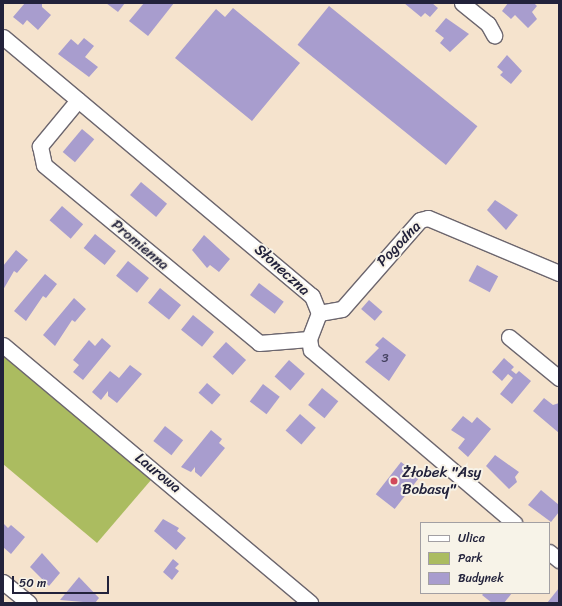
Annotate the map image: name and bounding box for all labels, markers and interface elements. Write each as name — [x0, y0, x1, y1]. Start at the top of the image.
street label: Promienna — [108, 216, 172, 274]
street label: Pogodna — [373, 218, 425, 270]
street label: Słoneczna — [251, 241, 313, 299]
house number: 3 — [381, 350, 389, 366]
street label: Laurowa — [131, 449, 185, 497]
place label: Żłobek "Asy Bobasy" — [402, 463, 482, 498]
marker: Żłobek "Asy Bobasy" — [389, 476, 399, 486]
legend — [420, 522, 550, 594]
text: Ulica — [458, 527, 485, 549]
text: Park — [458, 547, 483, 569]
text: Budynek — [458, 567, 504, 589]
scale bar — [14, 568, 111, 594]
text: 50 m — [19, 572, 46, 594]

